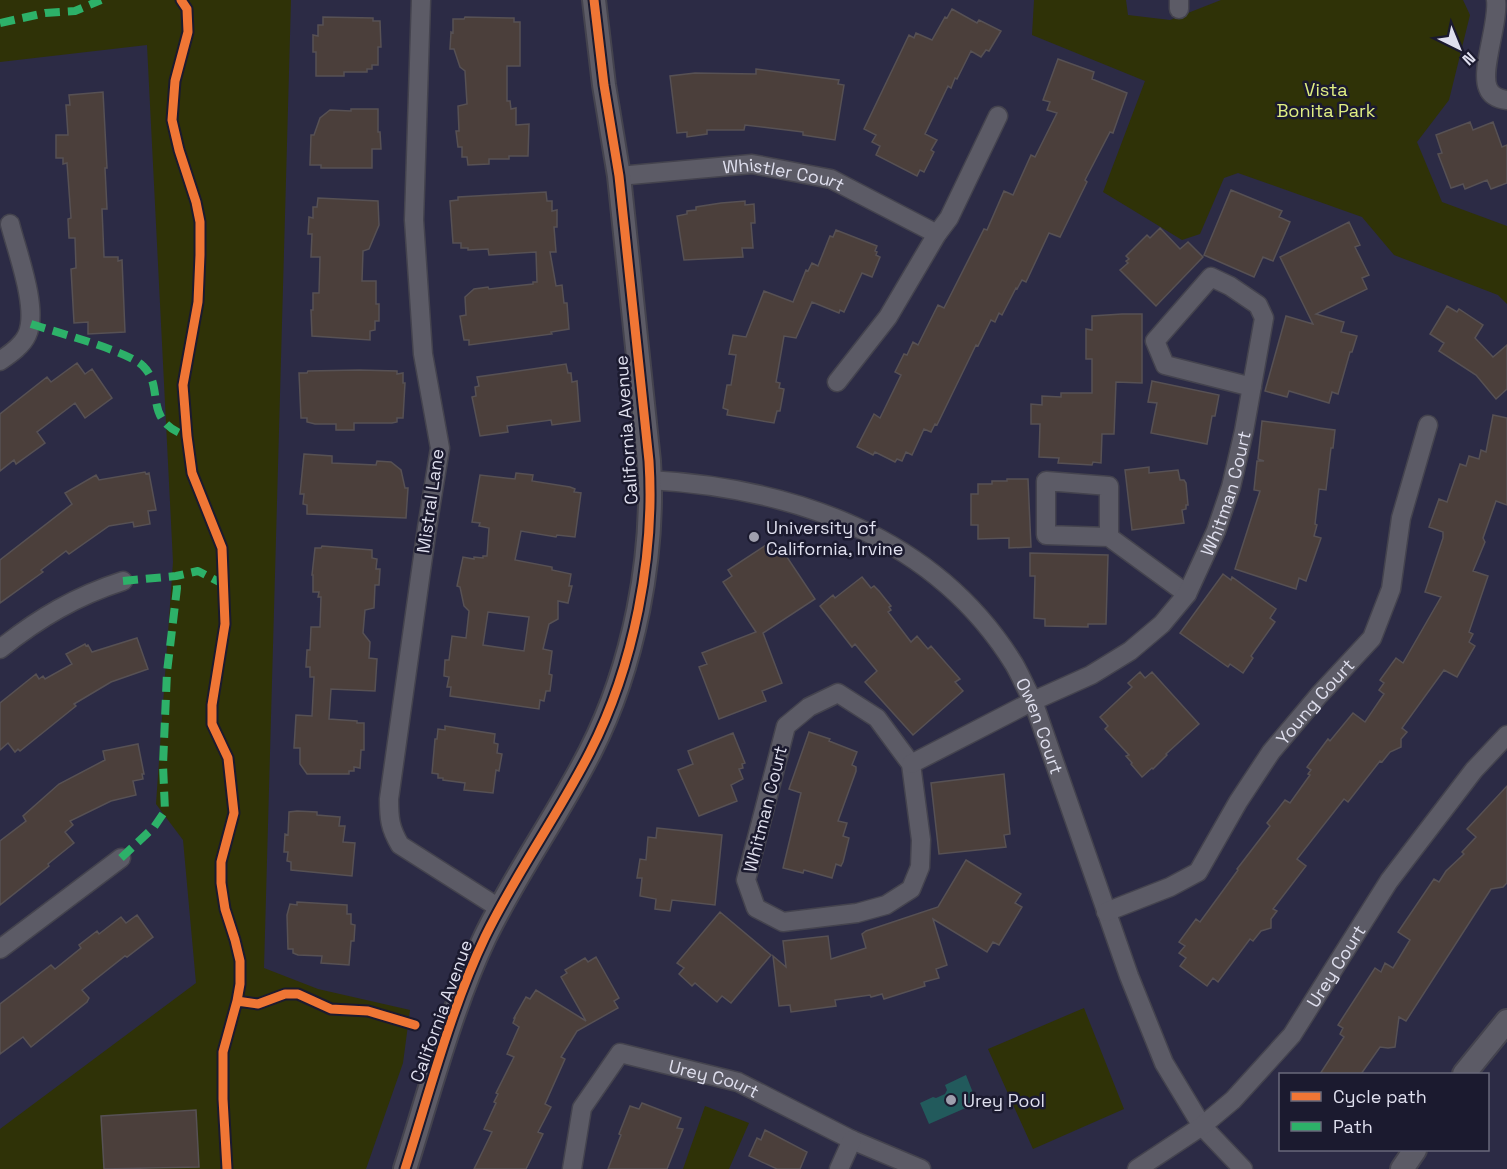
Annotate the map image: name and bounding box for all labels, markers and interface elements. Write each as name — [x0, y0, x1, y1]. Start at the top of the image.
north arrow — [1429, 18, 1489, 78]
text: N — [1458, 47, 1480, 70]
park label: Vista Bonita Park — [1276, 78, 1376, 122]
street label: Whistler Court — [721, 152, 849, 196]
street label: California Avenue — [609, 354, 643, 506]
street label: Whitman Court — [1195, 428, 1255, 559]
street label: Mistral Lane — [411, 447, 449, 555]
place label: University of California, Irvine — [766, 516, 904, 560]
marker: University of California, Irvine — [747, 530, 761, 544]
street label: Young Court — [1271, 653, 1359, 749]
street label: Owen Court — [1011, 674, 1069, 777]
street label: Whitman Court — [738, 743, 792, 875]
street label: Urey Court — [1301, 920, 1370, 1011]
street label: California Avenue — [405, 937, 477, 1085]
street label: Urey Court — [666, 1054, 763, 1103]
legend — [1279, 1073, 1489, 1151]
text: Cycle path — [1333, 1085, 1427, 1108]
place label: Urey Pool — [963, 1089, 1045, 1112]
marker: Urey Pool — [944, 1093, 958, 1107]
text: Path — [1333, 1115, 1373, 1138]

